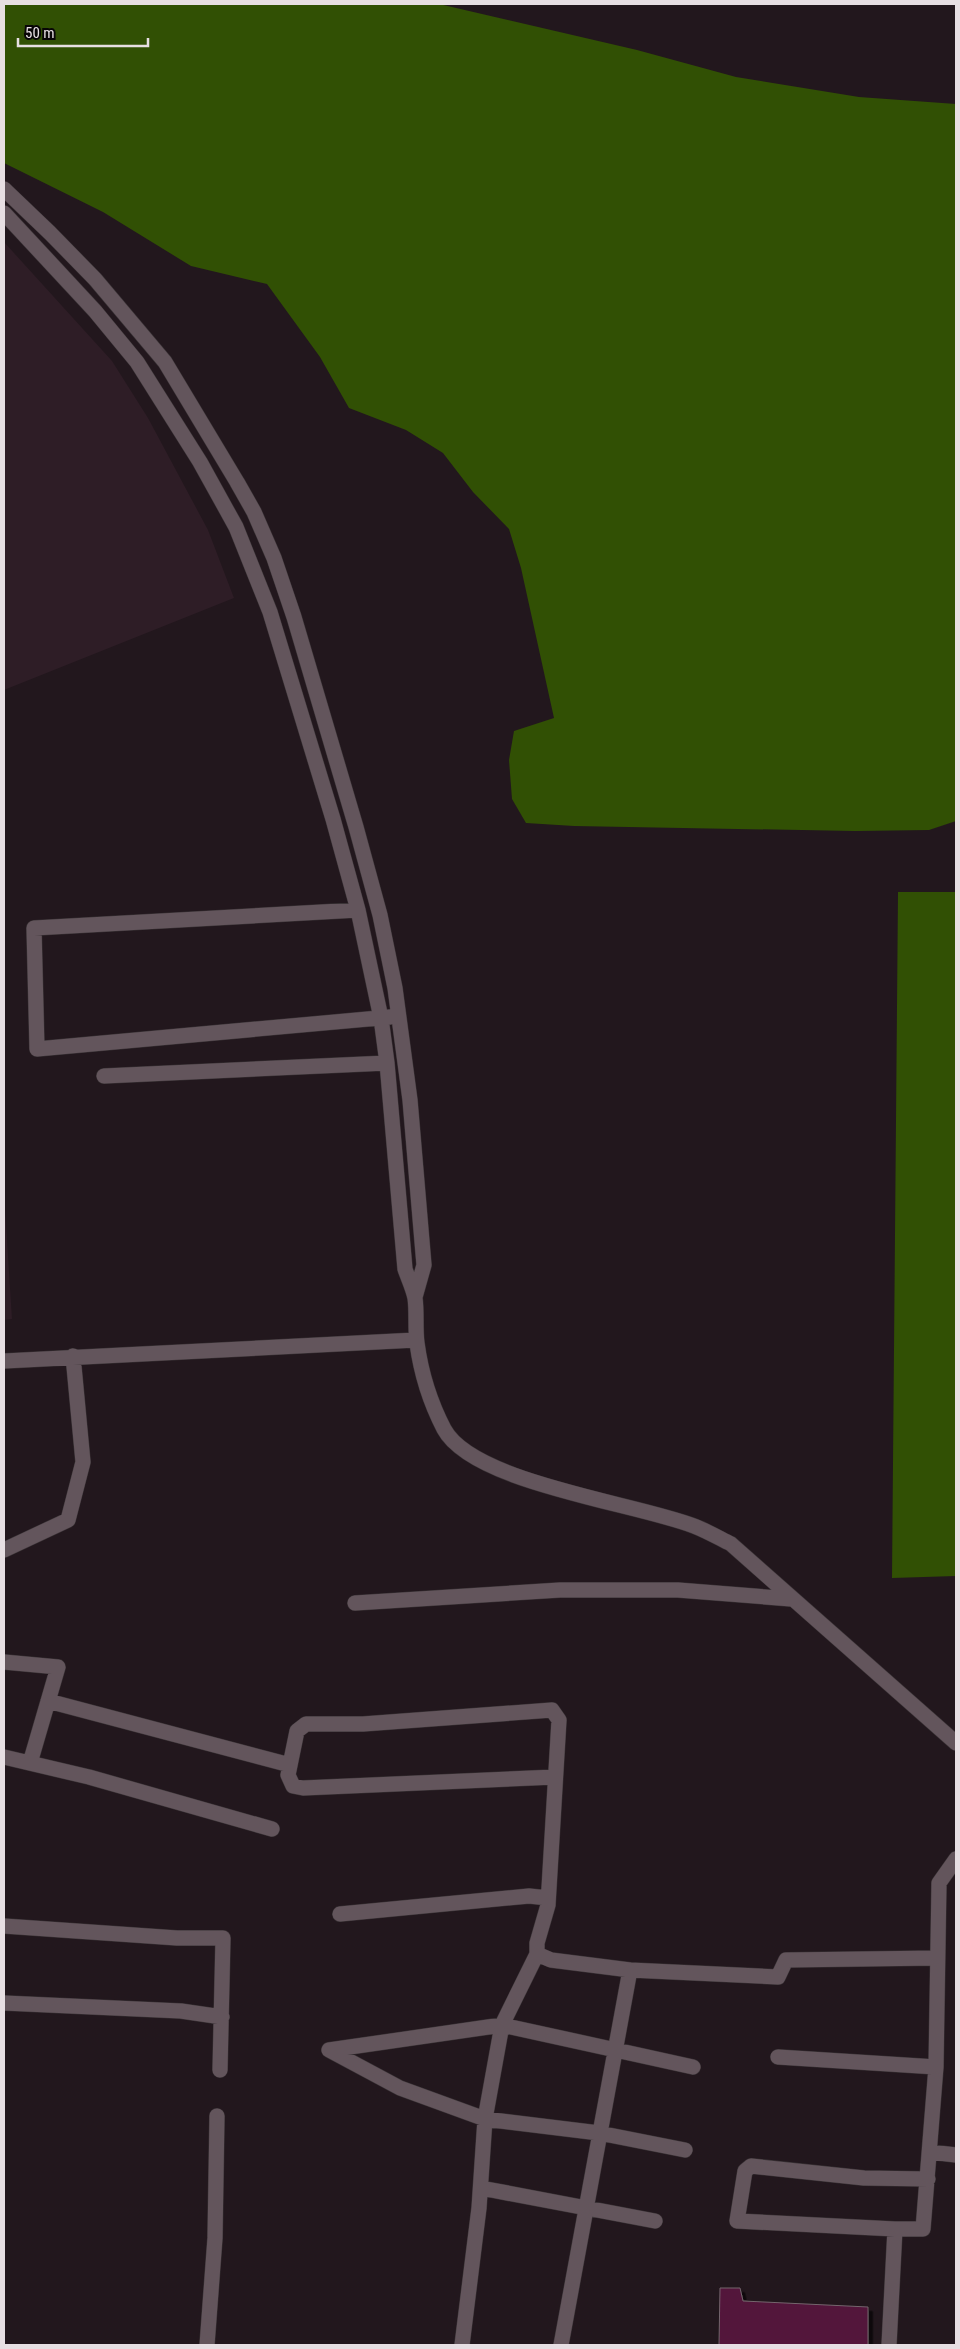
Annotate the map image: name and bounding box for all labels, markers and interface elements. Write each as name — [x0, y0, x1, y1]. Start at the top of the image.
scale bar — [18, 15, 148, 47]
text: 50 m — [25, 24, 55, 42]

